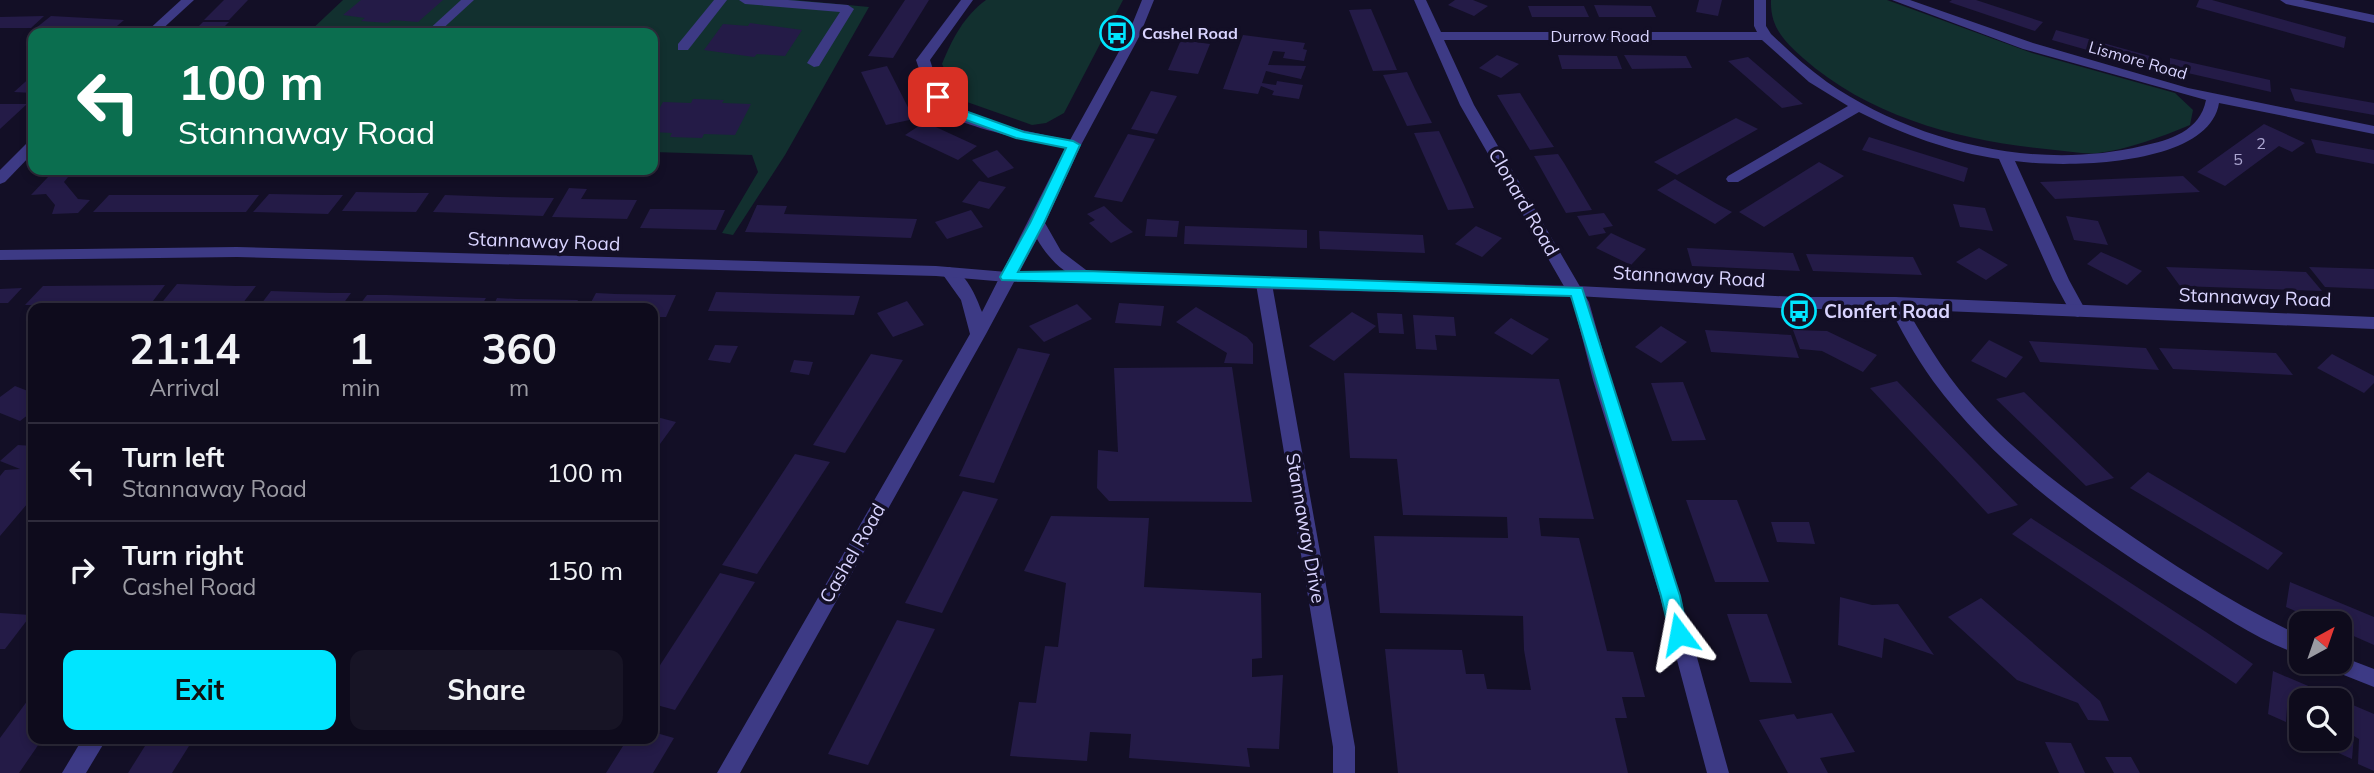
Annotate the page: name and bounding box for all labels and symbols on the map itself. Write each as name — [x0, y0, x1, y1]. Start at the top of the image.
bus stop icon: Cashel Road — [1098, 14, 1136, 52]
place label: Cashel Road — [1142, 23, 1238, 43]
street label: Durrow Road — [1550, 26, 1650, 46]
street label: Lismore Road — [2086, 36, 2190, 84]
pin — [908, 67, 968, 127]
house number: 2 — [2256, 133, 2266, 153]
street label: Clonard Road — [1483, 144, 1565, 260]
house number: 5 — [2233, 149, 2243, 169]
street label: Stannaway Road — [467, 226, 621, 256]
street label: Stannaway Road — [1612, 260, 1766, 292]
street label: Stannaway Road — [2178, 282, 2332, 312]
bus stop icon: Clonfert Road — [1780, 292, 1818, 330]
place label: Clonfert Road — [1824, 299, 1950, 323]
street label: Stannaway Drive — [1281, 451, 1331, 605]
street label: Cashel Road — [814, 499, 890, 607]
position arrow — [1642, 597, 1716, 671]
north arrow — [2289, 611, 2352, 674]

